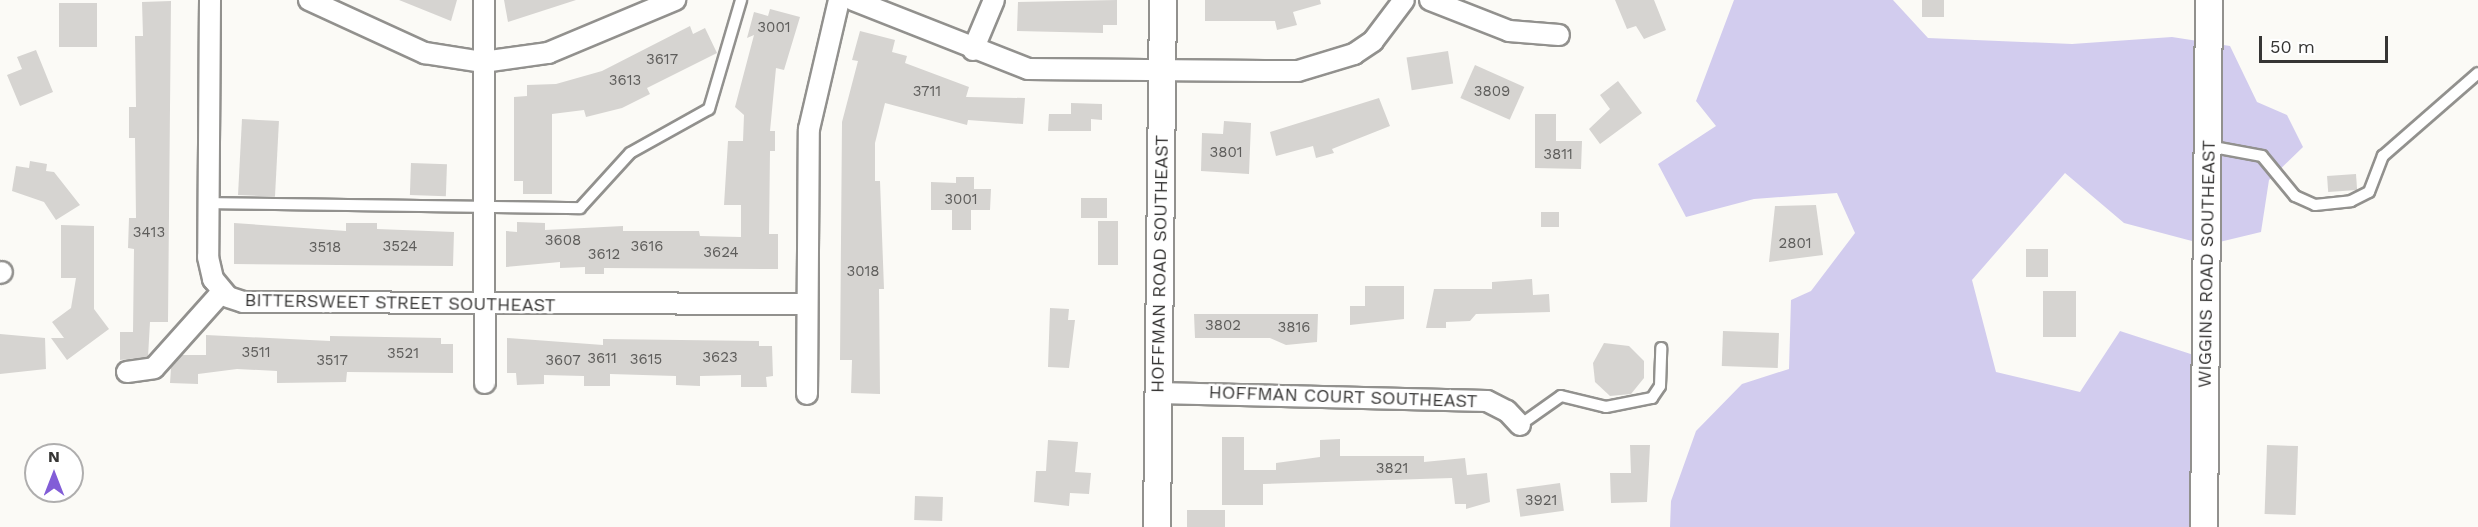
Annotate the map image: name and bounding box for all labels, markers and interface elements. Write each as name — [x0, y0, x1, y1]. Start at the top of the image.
house number: 3001 — [757, 19, 791, 37]
scale bar — [2262, 24, 2391, 62]
text: 50 m — [2270, 36, 2315, 57]
house number: 3617 — [646, 51, 678, 69]
house number: 3613 — [609, 72, 641, 90]
house number: 3711 — [913, 83, 941, 101]
house number: 3809 — [1474, 83, 1510, 101]
street label: HOFFMAN ROAD SOUTHEAST — [1147, 135, 1173, 393]
street label: WIGGINS ROAD SOUTHEAST — [2194, 140, 2220, 388]
house number: 3801 — [1209, 144, 1243, 162]
house number: 3811 — [1543, 146, 1573, 164]
house number: 3001 — [944, 191, 978, 209]
house number: 3413 — [133, 224, 165, 242]
house number: 3608 — [545, 232, 581, 250]
house number: 2801 — [1778, 235, 1812, 253]
house number: 3524 — [383, 238, 417, 256]
house number: 3616 — [631, 238, 663, 256]
house number: 3518 — [309, 239, 341, 257]
house number: 3624 — [703, 244, 739, 262]
house number: 3612 — [588, 246, 620, 264]
house number: 3018 — [846, 263, 880, 281]
street label: BITTERSWEET STREET SOUTHEAST — [244, 289, 556, 317]
house number: 3802 — [1205, 317, 1241, 335]
house number: 3816 — [1278, 319, 1310, 337]
house number: 3511 — [241, 344, 271, 362]
house number: 3521 — [387, 345, 419, 363]
house number: 3623 — [702, 349, 738, 367]
house number: 3611 — [587, 350, 617, 368]
house number: 3615 — [630, 351, 662, 369]
house number: 3517 — [316, 352, 348, 370]
house number: 3607 — [545, 352, 581, 370]
street label: HOFFMAN COURT SOUTHEAST — [1208, 382, 1478, 412]
north arrow — [24, 443, 84, 503]
text: N — [48, 447, 60, 466]
house number: 3821 — [1376, 460, 1408, 478]
house number: 3921 — [1525, 492, 1557, 510]

